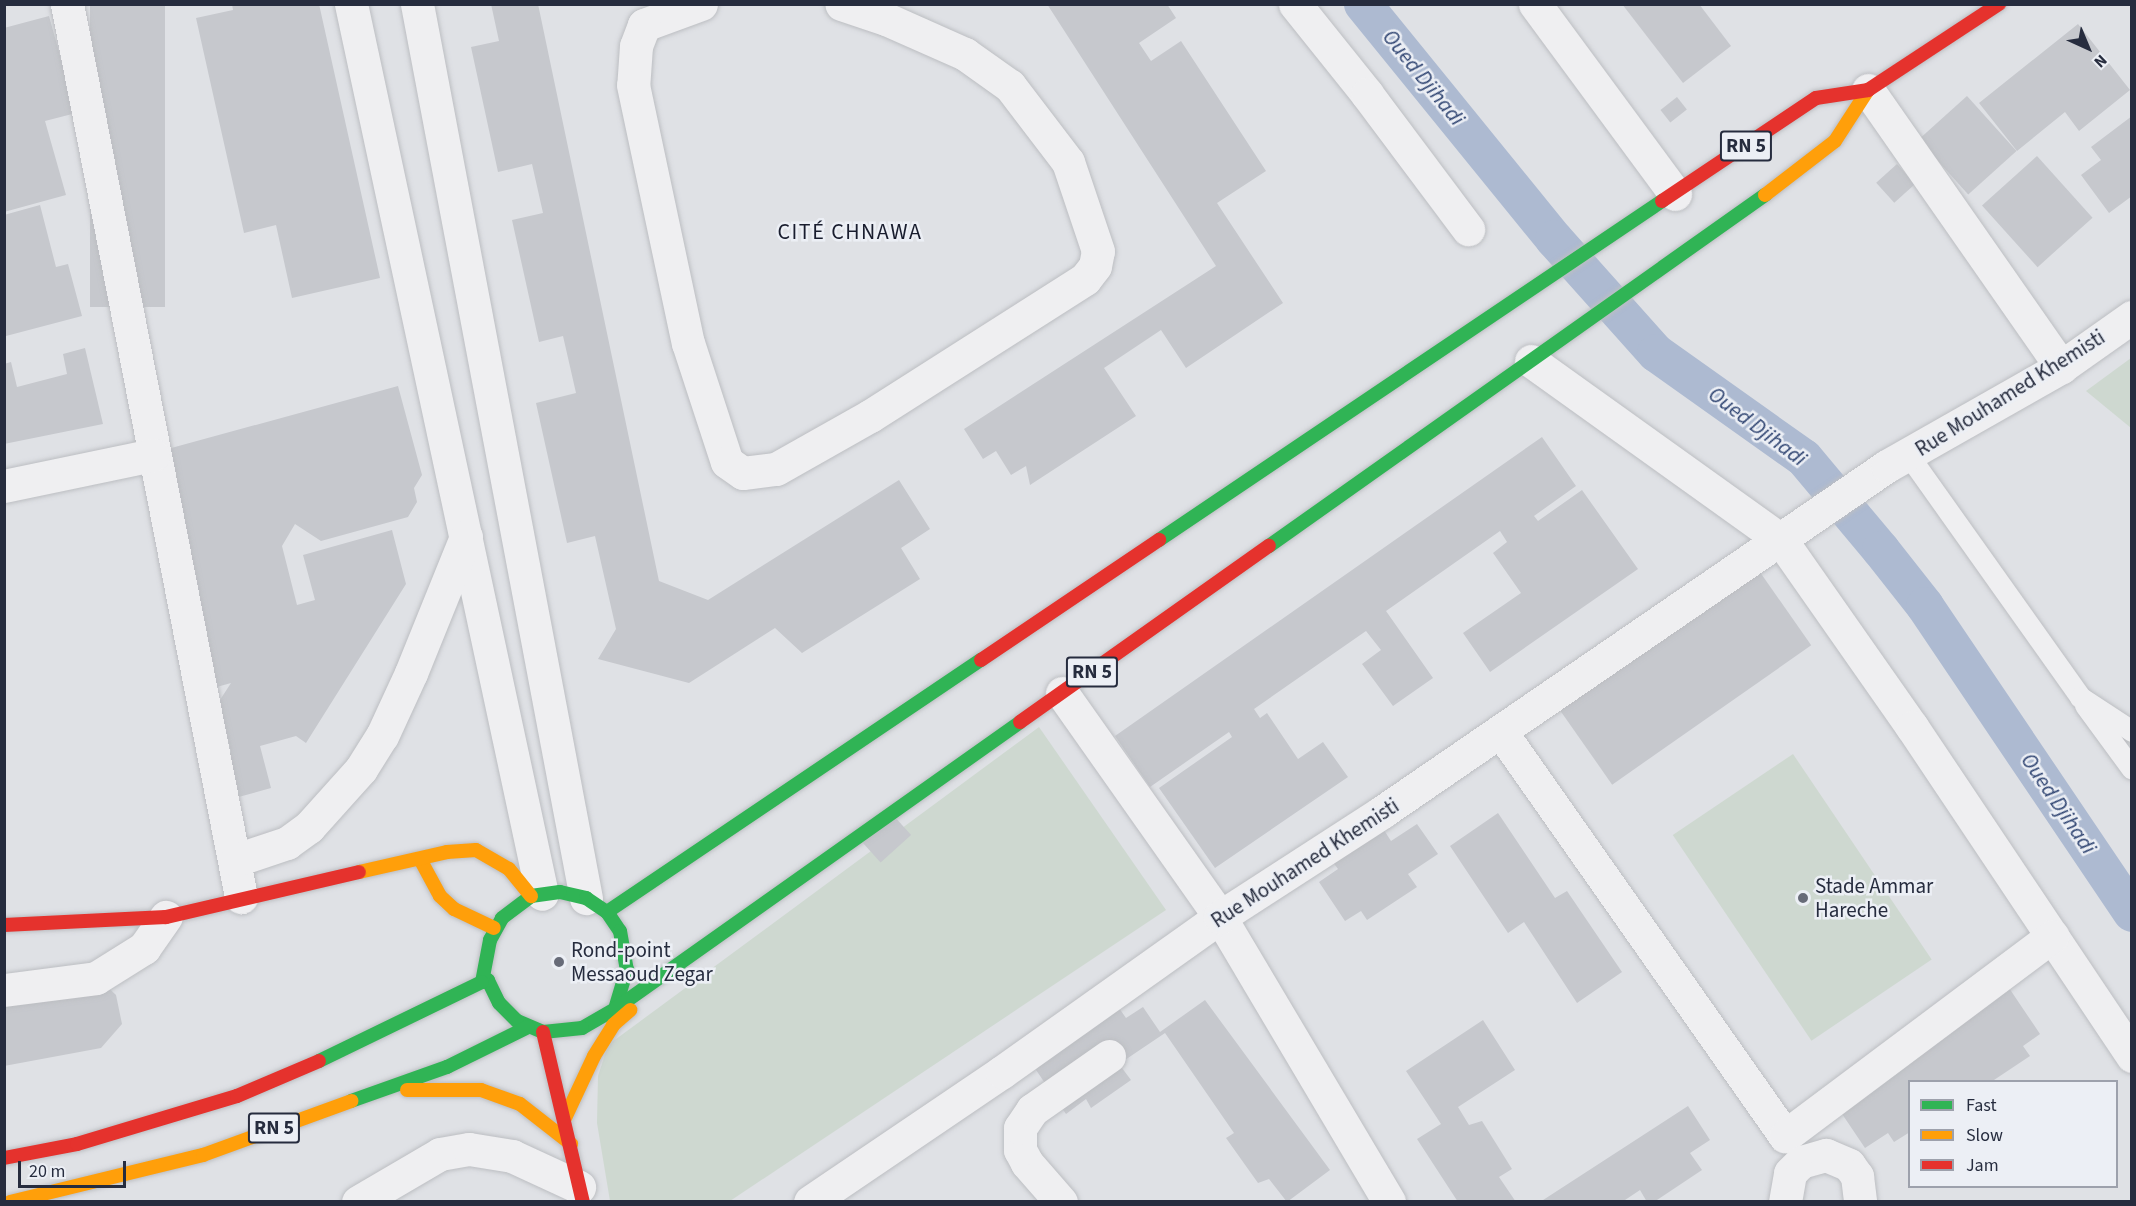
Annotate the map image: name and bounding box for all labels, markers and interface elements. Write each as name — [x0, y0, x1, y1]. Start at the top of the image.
north arrow — [2058, 18, 2118, 78]
water label: Oued Djihadi — [1376, 25, 1470, 131]
text: N — [2089, 49, 2112, 73]
road number: RN 5 — [1719, 129, 1773, 163]
district label: CITÉ CHNAWA — [778, 220, 922, 246]
street label: Rue Mouhamed Khemisti — [1910, 324, 2110, 462]
water label: Oued Djihadi — [1703, 382, 1811, 472]
road number: RN 5 — [1065, 655, 1119, 689]
water label: Oued Djihadi — [2015, 749, 2101, 859]
street label: Rue Mouhamed Khemisti — [1206, 793, 1404, 933]
place label: Stade Ammar Hareche — [1815, 873, 1933, 923]
marker: Stade Ammar Hareche — [1796, 891, 1810, 905]
place label: Rond-point Messaoud Zegar — [571, 937, 713, 987]
marker: Rond-point Messaoud Zegar — [552, 955, 566, 969]
legend — [1908, 1080, 2118, 1188]
text: Fast — [1966, 1093, 1997, 1118]
road number: RN 5 — [247, 1111, 301, 1145]
text: Slow — [1966, 1123, 2003, 1148]
scale bar — [21, 1149, 129, 1187]
text: Jam — [1966, 1153, 1999, 1178]
text: 20 m — [29, 1159, 65, 1184]

